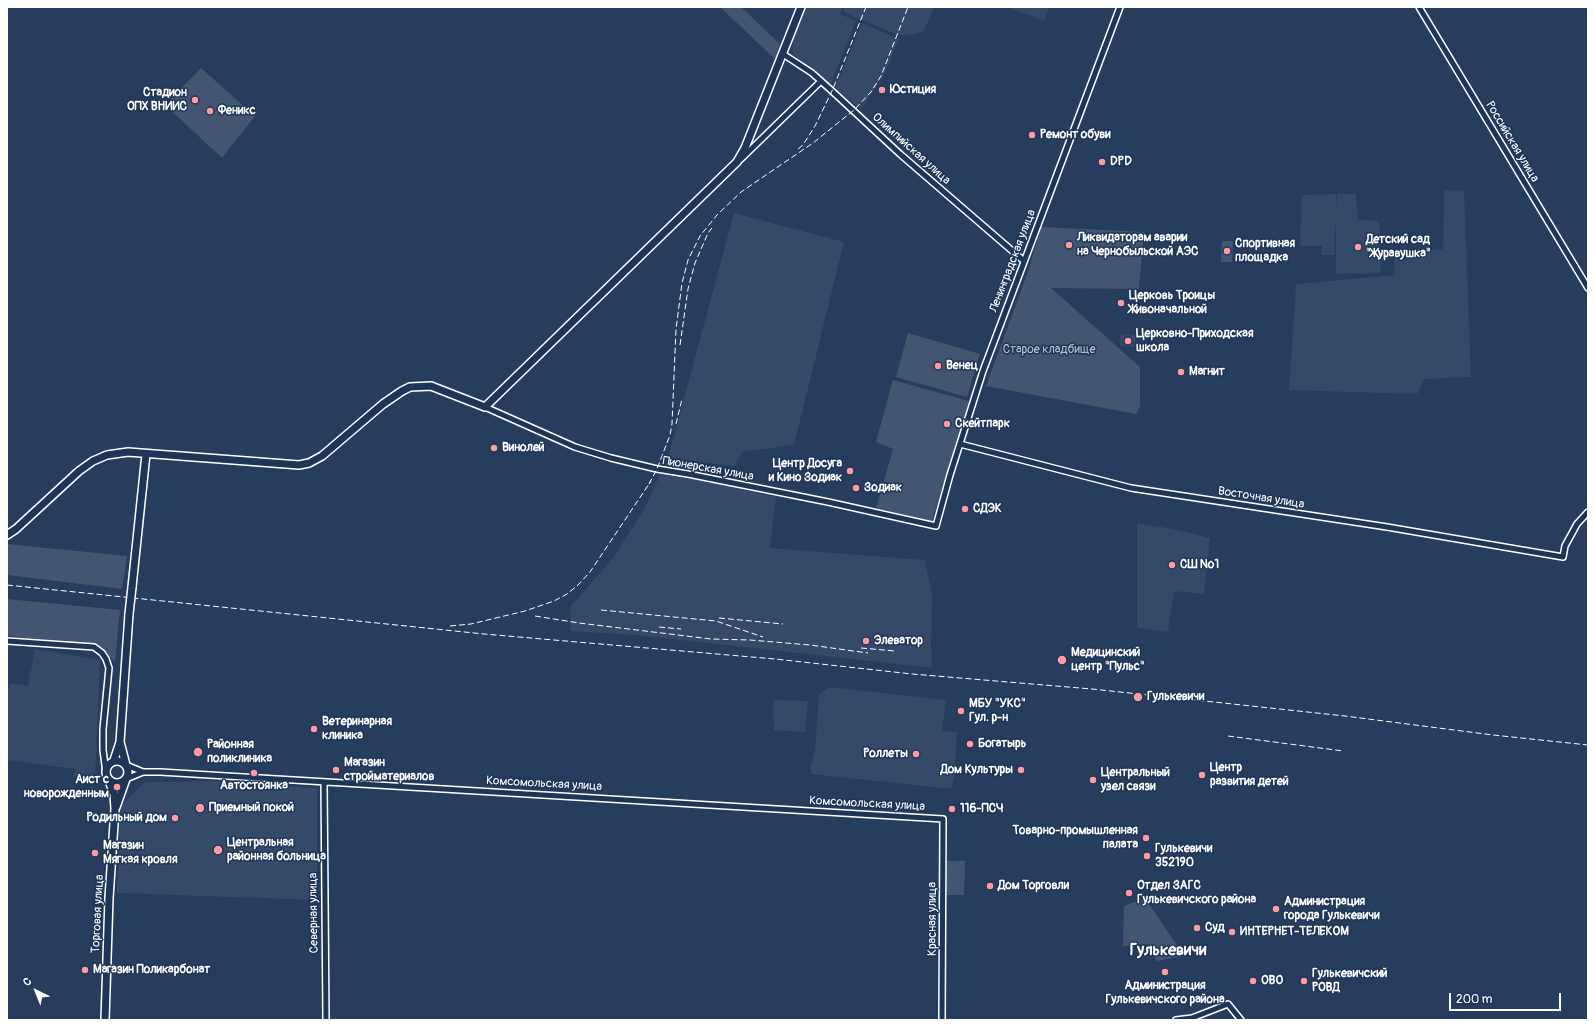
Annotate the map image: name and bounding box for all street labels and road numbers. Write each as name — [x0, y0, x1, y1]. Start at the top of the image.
street label: Российская улица — [1482, 99, 1542, 185]
street label: Олимпийская улица — [869, 110, 953, 188]
street label: Ленинградская улица — [987, 208, 1039, 314]
street label: Пионерская улица — [661, 454, 755, 484]
street label: Восточная улица — [1217, 484, 1305, 512]
street label: Комсомольская улица — [486, 774, 602, 794]
street label: Комсомольская улица — [809, 794, 925, 814]
street label: Северная улица — [306, 873, 322, 953]
street label: Торговая улица — [89, 874, 107, 954]
street label: Красная улица — [926, 882, 940, 956]

